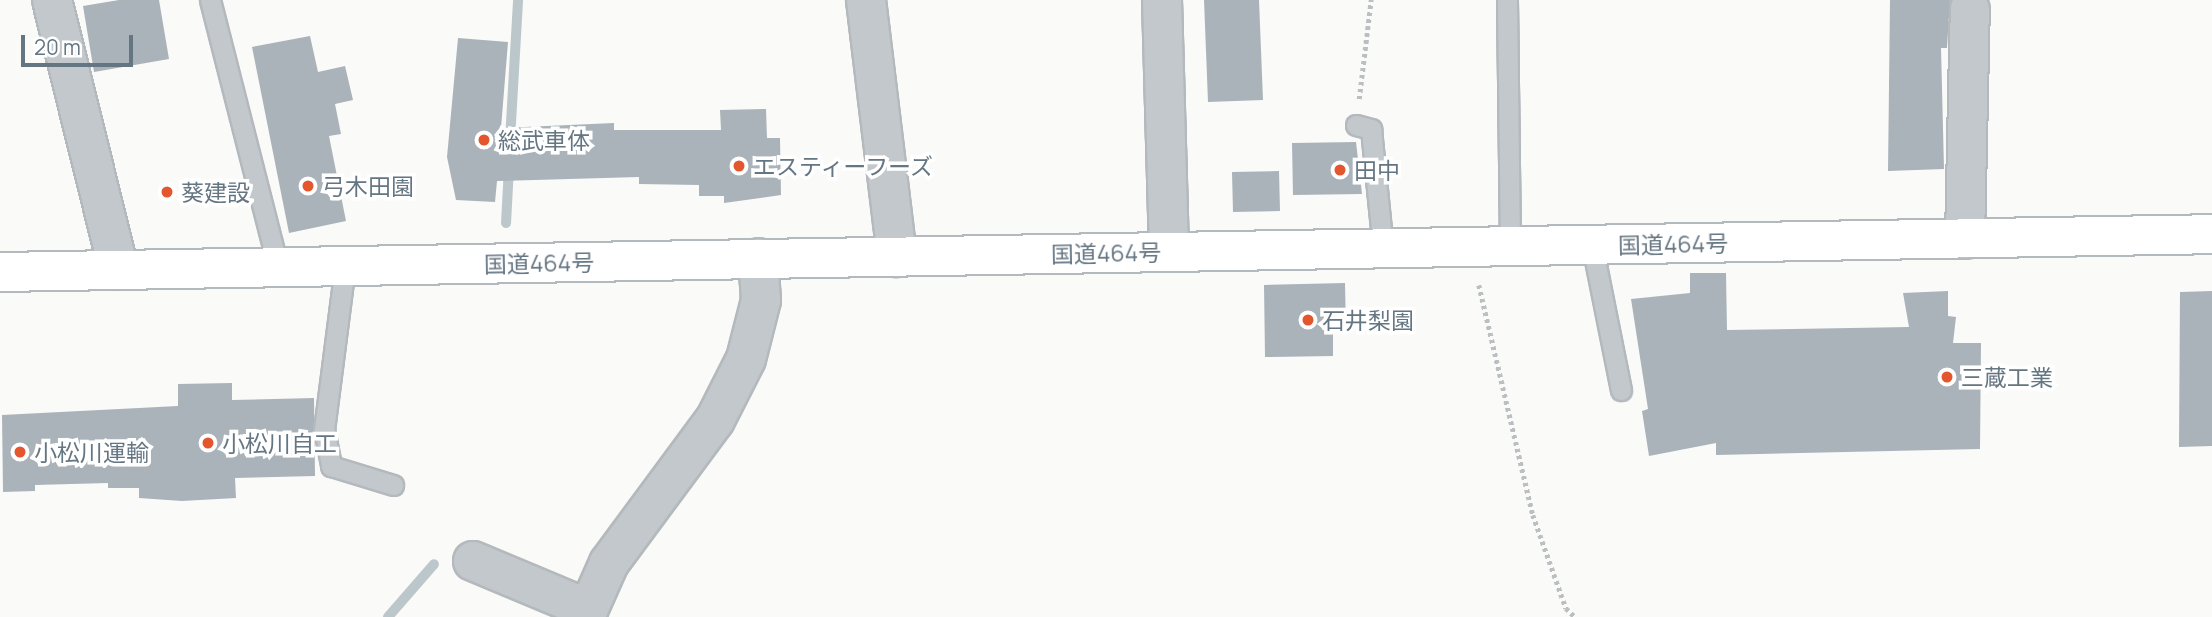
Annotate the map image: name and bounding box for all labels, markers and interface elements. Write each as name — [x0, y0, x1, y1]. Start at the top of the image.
scale bar — [24, 21, 136, 65]
text: 20 m — [34, 33, 81, 61]
place label: 総武車体 — [498, 126, 590, 154]
marker: 総武車体 — [476, 132, 492, 148]
place label: エスティーフーズ — [753, 152, 937, 180]
place label: 田中 — [1354, 156, 1400, 184]
marker: エスティーフーズ — [731, 158, 747, 174]
marker: 田中 — [1332, 162, 1348, 178]
place label: 弓木田園 — [322, 172, 414, 200]
place label: 葵建設 — [181, 178, 250, 206]
marker: 弓木田園 — [300, 178, 316, 194]
marker: 葵建設 — [159, 184, 175, 200]
street label: 国道464号 — [1618, 229, 1728, 259]
street label: 国道464号 — [1051, 238, 1161, 268]
street label: 国道464号 — [484, 248, 594, 278]
place label: 石井梨園 — [1322, 306, 1414, 334]
marker: 石井梨園 — [1300, 312, 1316, 328]
place label: 三蔵工業 — [1961, 363, 2053, 391]
marker: 三蔵工業 — [1939, 369, 1955, 385]
place label: 小松川自工 — [222, 429, 337, 457]
marker: 小松川自工 — [200, 435, 216, 451]
place label: 小松川運輸 — [34, 438, 149, 466]
marker: 小松川運輸 — [12, 444, 28, 460]

